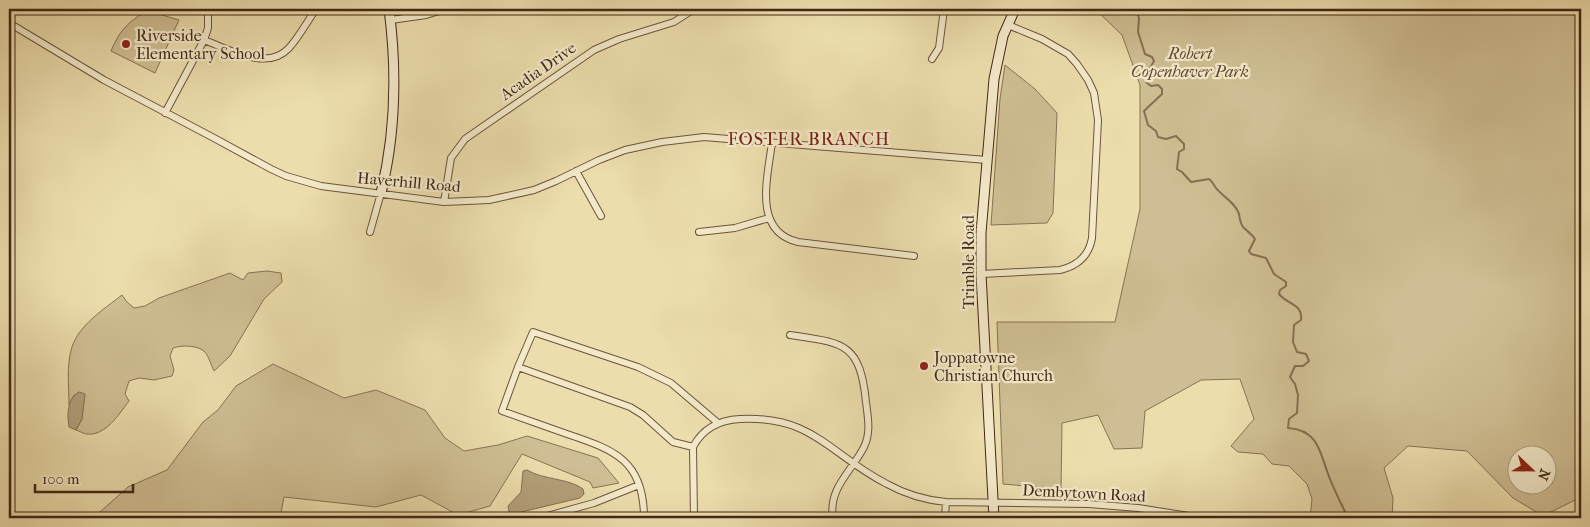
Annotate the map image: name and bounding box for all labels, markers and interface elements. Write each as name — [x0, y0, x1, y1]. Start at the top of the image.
place label: Riverside Elementary School — [136, 26, 265, 63]
marker: Riverside Elementary School — [120, 38, 132, 50]
street label: Acadia Drive — [496, 38, 580, 105]
park label: Robert Copenhaver Park — [1131, 44, 1249, 81]
district label: FOSTER BRANCH — [728, 129, 890, 150]
street label: Haverhill Road — [357, 168, 462, 196]
street label: Trimble Road — [959, 215, 978, 309]
place label: Joppatowne Christian Church — [932, 348, 1053, 385]
marker: Joppatowne Christian Church — [918, 360, 930, 372]
north arrow — [1508, 444, 1558, 494]
scale bar — [35, 462, 132, 494]
text: N — [1534, 467, 1553, 483]
text: 100 m — [42, 470, 80, 488]
street label: Dembytown Road — [1022, 480, 1146, 506]

